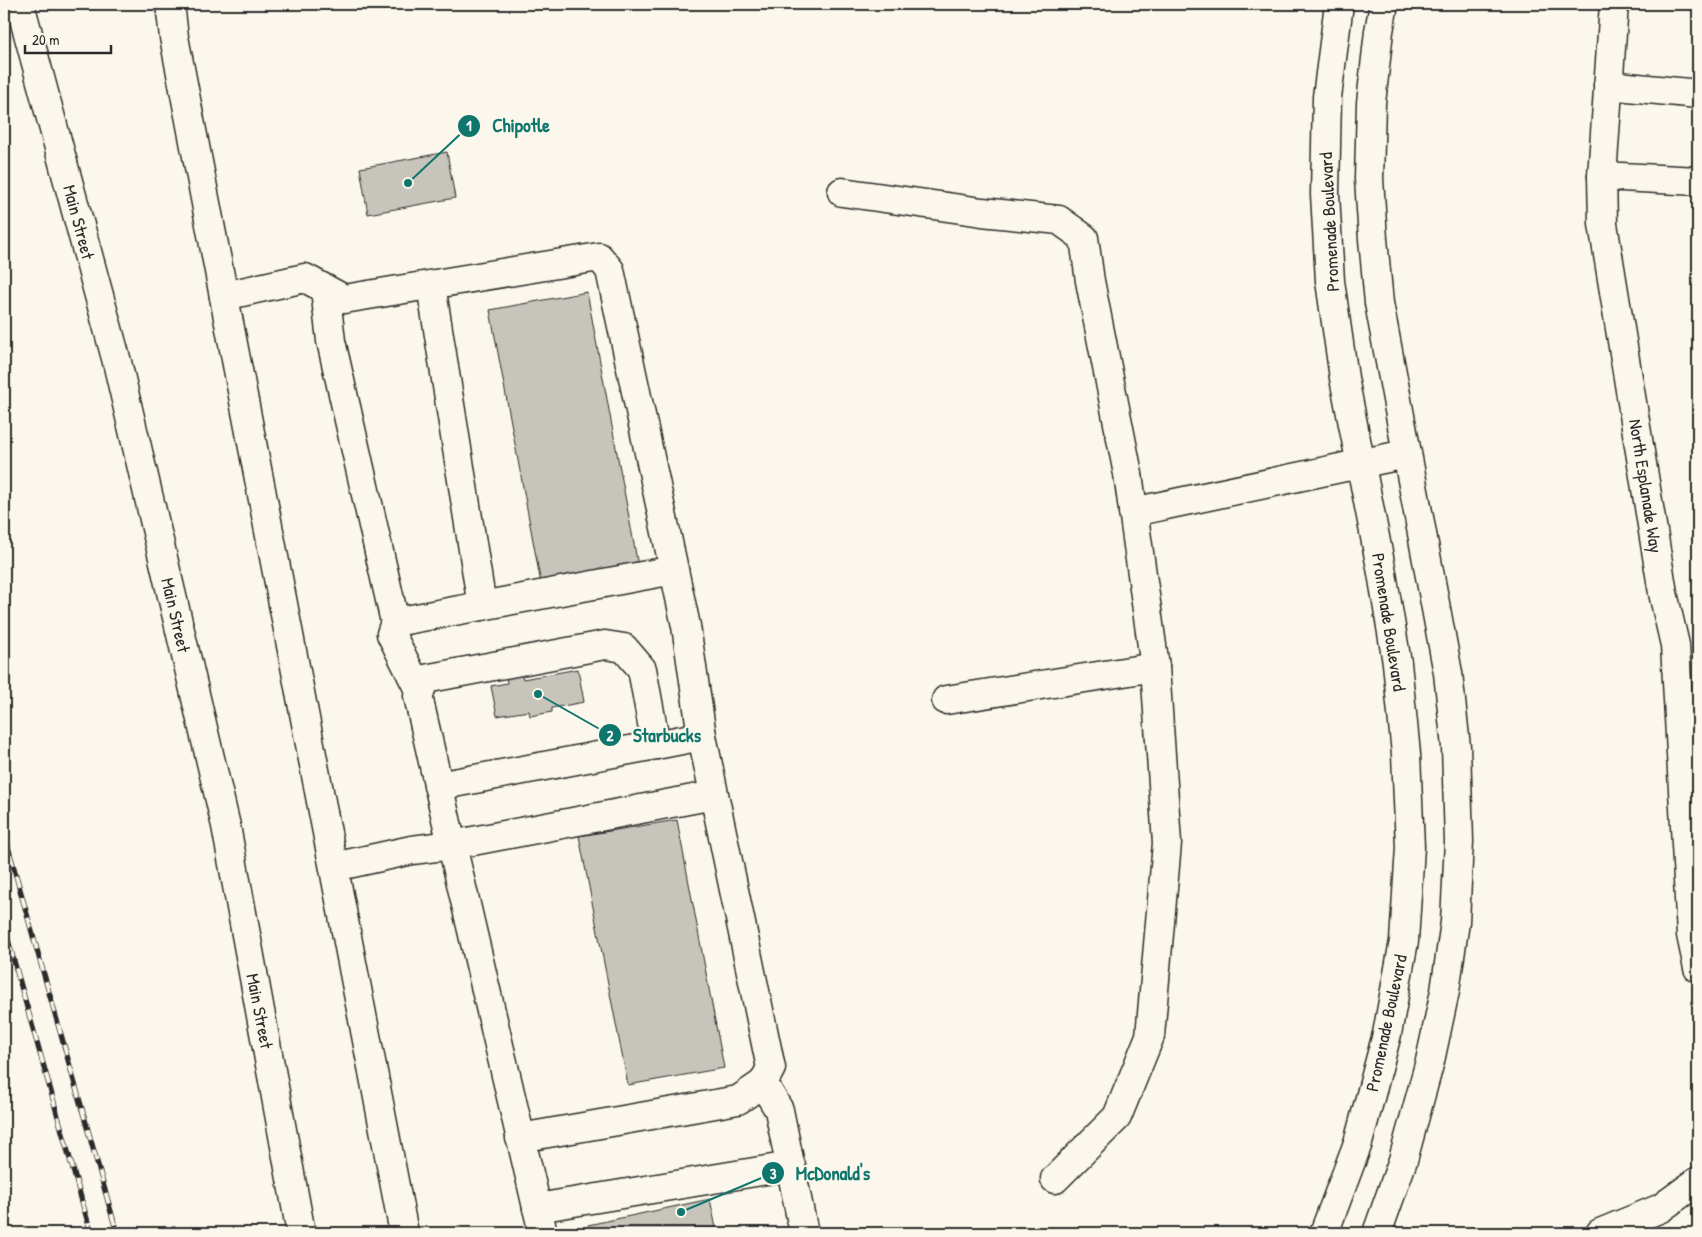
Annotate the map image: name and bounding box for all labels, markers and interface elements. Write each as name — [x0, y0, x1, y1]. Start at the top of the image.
scale bar — [25, 22, 111, 54]
text: 20 m — [32, 29, 59, 50]
callout: Chipotle — [457, 109, 559, 143]
text: Chipotle — [492, 112, 550, 139]
text: 1 — [466, 115, 472, 136]
street label: Promenade Boulevard — [1313, 152, 1345, 292]
street label: Main Street — [57, 182, 101, 263]
street label: North Esplanade Way — [1623, 417, 1669, 555]
street label: Promenade Boulevard — [1366, 551, 1412, 693]
street label: Main Street — [155, 575, 197, 656]
callout: Starbucks — [598, 718, 711, 752]
text: Starbucks — [633, 722, 702, 748]
text: 2 — [606, 725, 614, 746]
street label: Promenade Boulevard — [1359, 952, 1413, 1094]
street label: Main Street — [240, 971, 280, 1051]
callout: McDonald's — [761, 1156, 880, 1190]
text: McDonald's — [796, 1160, 871, 1186]
text: 3 — [770, 1163, 777, 1184]

